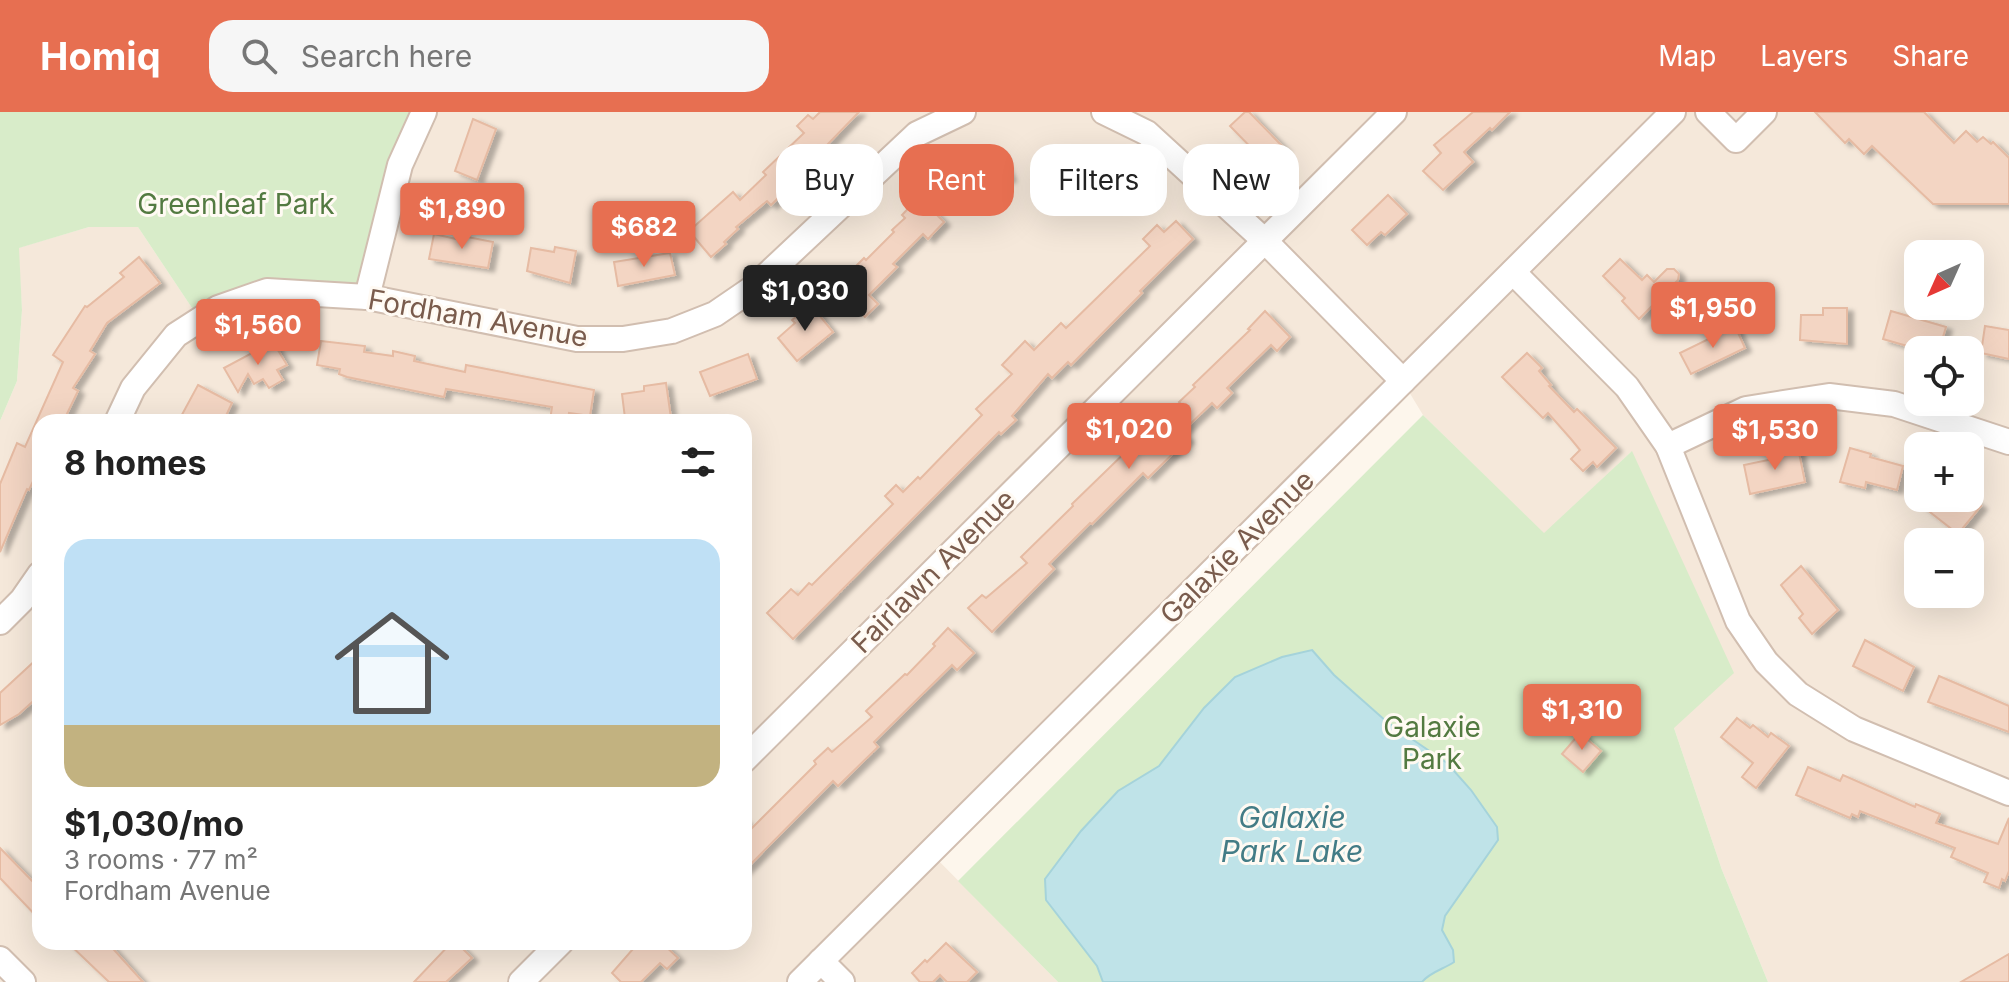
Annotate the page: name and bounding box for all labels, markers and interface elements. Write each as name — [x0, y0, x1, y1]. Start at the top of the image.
search box — [209, 20, 769, 92]
text: Homiq — [40, 33, 161, 79]
icon: search — [237, 34, 281, 78]
text: Search here — [301, 38, 472, 74]
text: Map — [1658, 39, 1716, 73]
text: Layers — [1760, 39, 1848, 73]
text: Share — [1892, 39, 1969, 73]
chip: Buy — [776, 144, 883, 216]
chip: Rent — [899, 144, 1014, 216]
chip: Filters — [1030, 144, 1167, 216]
chip: New — [1183, 144, 1299, 216]
pin: $1,890 — [397, 183, 527, 251]
park label: Greenleaf Park — [137, 187, 335, 221]
text: $1,890 — [418, 193, 506, 224]
pin: $682 — [597, 201, 691, 269]
text: $682 — [610, 211, 678, 242]
north arrow — [1904, 240, 1984, 320]
map controls — [1904, 240, 1984, 608]
pin: $1,030 — [740, 265, 870, 333]
text: $1,030 — [761, 275, 849, 306]
street label: Fordham Avenue — [366, 282, 590, 354]
pin: $1,950 — [1648, 282, 1778, 350]
text: $1,950 — [1669, 292, 1757, 323]
pin: $1,560 — [193, 299, 323, 367]
text: $1,560 — [214, 309, 302, 340]
button: locate — [1904, 336, 1984, 416]
pin: $1,020 — [1064, 403, 1194, 471]
pin: $1,530 — [1710, 404, 1840, 472]
text: $1,020 — [1085, 413, 1173, 444]
text: $1,530 — [1731, 414, 1819, 445]
button: + — [1904, 432, 1984, 512]
icon: filters — [676, 440, 720, 484]
text: 8 homes — [64, 442, 207, 483]
street label: Galaxie Avenue — [1153, 463, 1321, 631]
street label: Fairlawn Avenue — [844, 482, 1022, 660]
button: − — [1904, 528, 1984, 608]
icon: home — [320, 591, 464, 735]
pin: $1,310 — [1517, 684, 1647, 752]
text: $1,310 — [1541, 694, 1623, 725]
park label: Galaxie Park — [1383, 710, 1481, 776]
water label: Galaxie Park Lake — [1221, 799, 1363, 869]
text: $1,030/mo — [64, 803, 244, 844]
text: 3 rooms · 77 m² — [64, 844, 258, 875]
text: Fordham Avenue — [64, 875, 271, 906]

